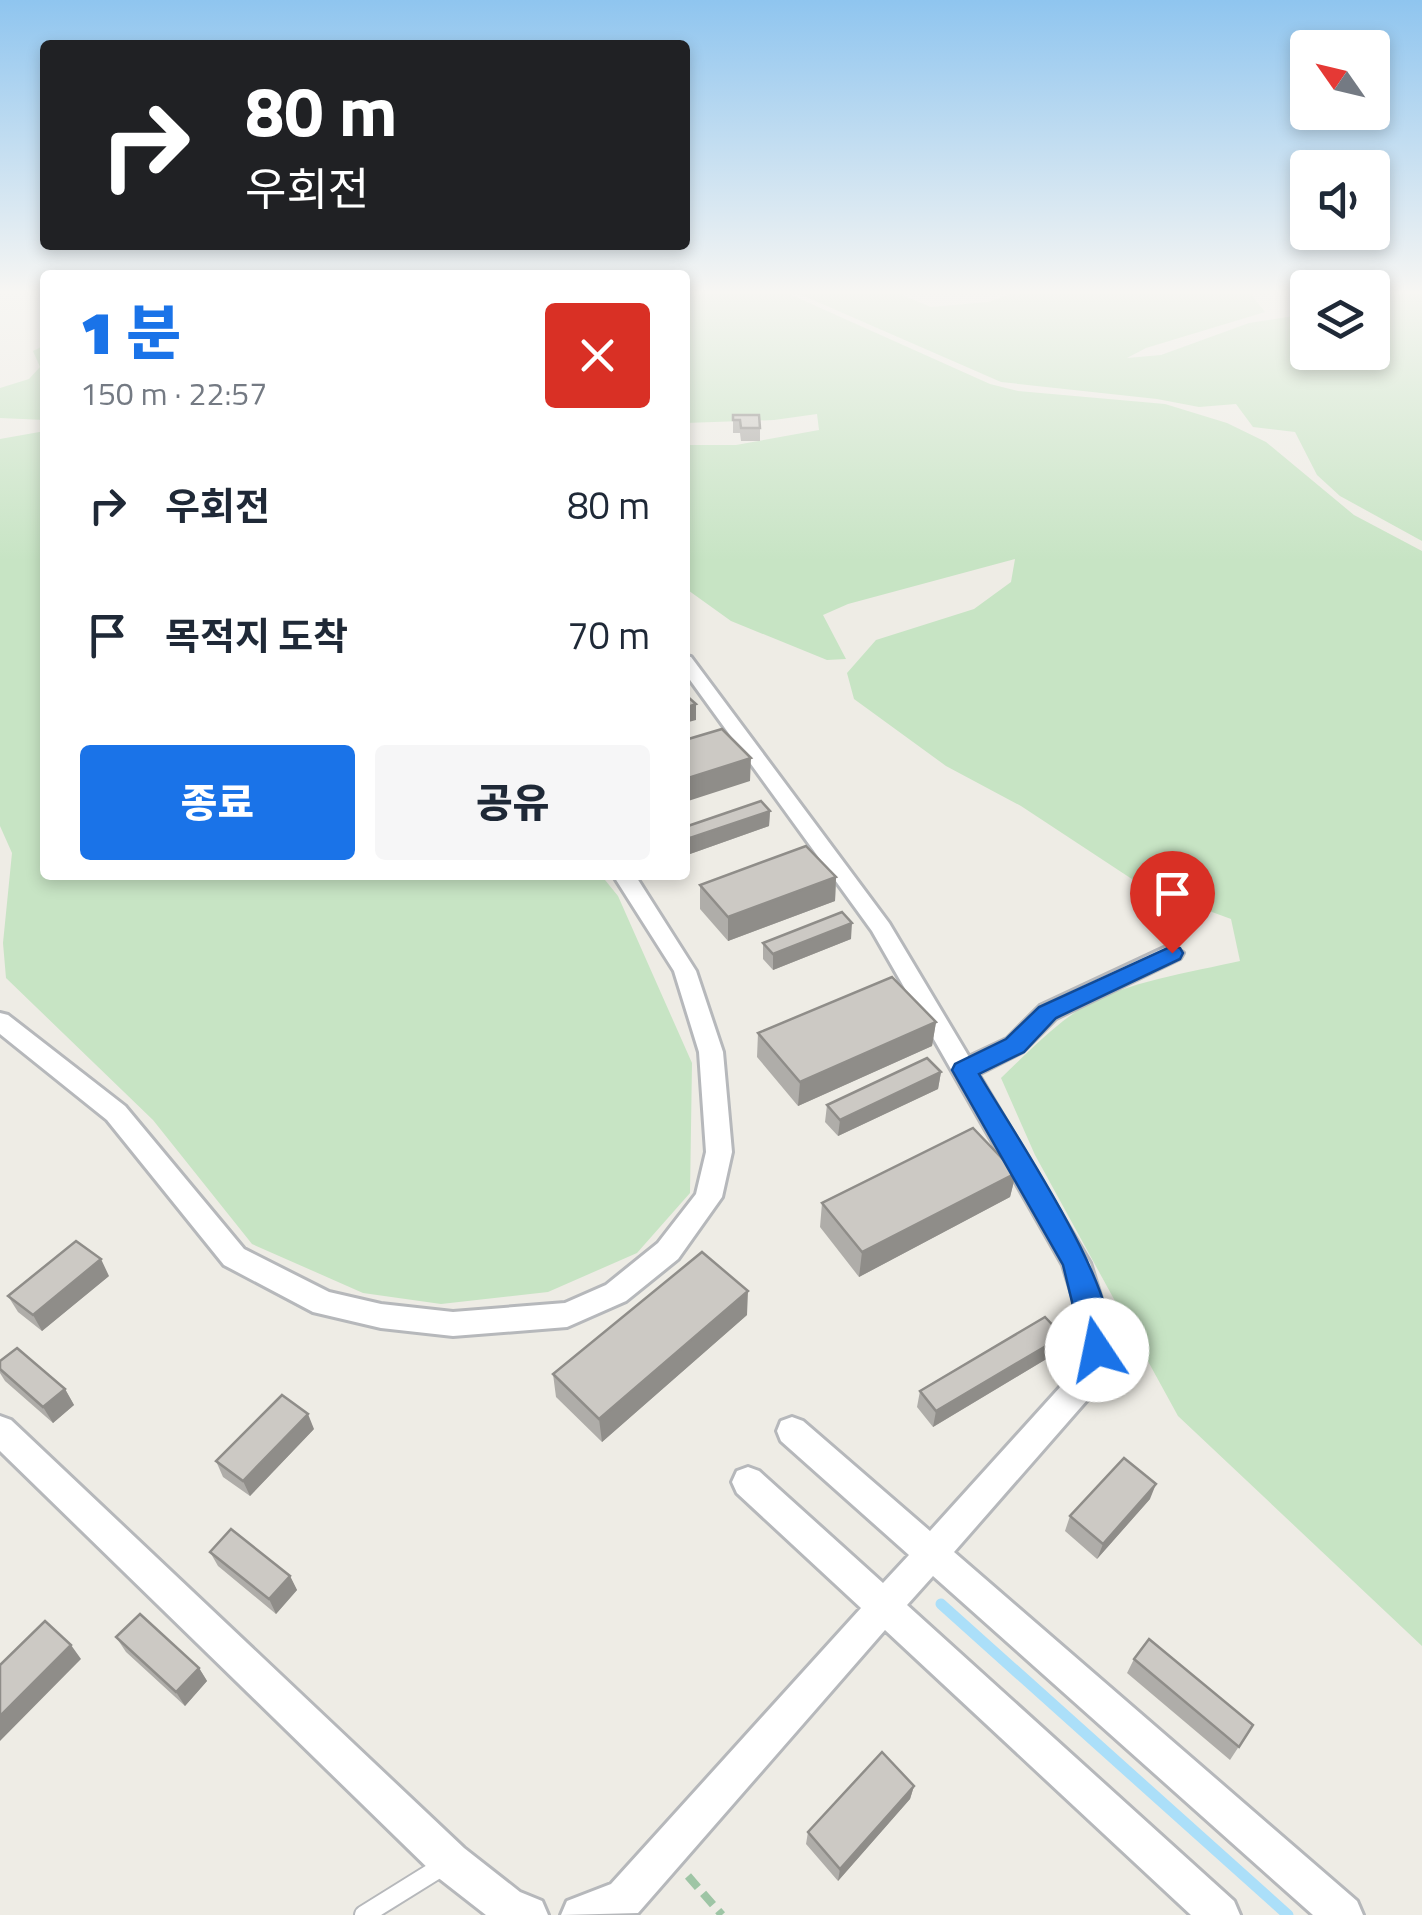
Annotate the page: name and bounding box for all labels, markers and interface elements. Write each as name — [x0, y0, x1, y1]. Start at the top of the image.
north arrow — [1290, 30, 1390, 130]
map controls — [1290, 30, 1390, 370]
text: 80 m — [245, 57, 398, 163]
icon: right — [80, 80, 210, 210]
button: sound — [1290, 150, 1390, 250]
text: 우회전 — [245, 154, 369, 222]
button: layers — [1290, 270, 1390, 370]
text: 1 분 — [80, 286, 181, 377]
button: close — [545, 303, 650, 408]
text: 150 m · 22:57 — [80, 369, 267, 417]
text: 80 m — [567, 476, 650, 534]
text: 우회전 — [165, 477, 270, 535]
icon: right — [80, 478, 135, 533]
text: 70 m — [567, 606, 650, 664]
text: 목적지 도착 — [165, 607, 348, 665]
icon: arrive — [80, 608, 135, 663]
button: 종료 — [80, 745, 355, 860]
button: 공유 — [375, 745, 650, 860]
pin — [1130, 851, 1215, 954]
icon: arrive — [1145, 866, 1200, 921]
position arrow — [1045, 1298, 1149, 1402]

